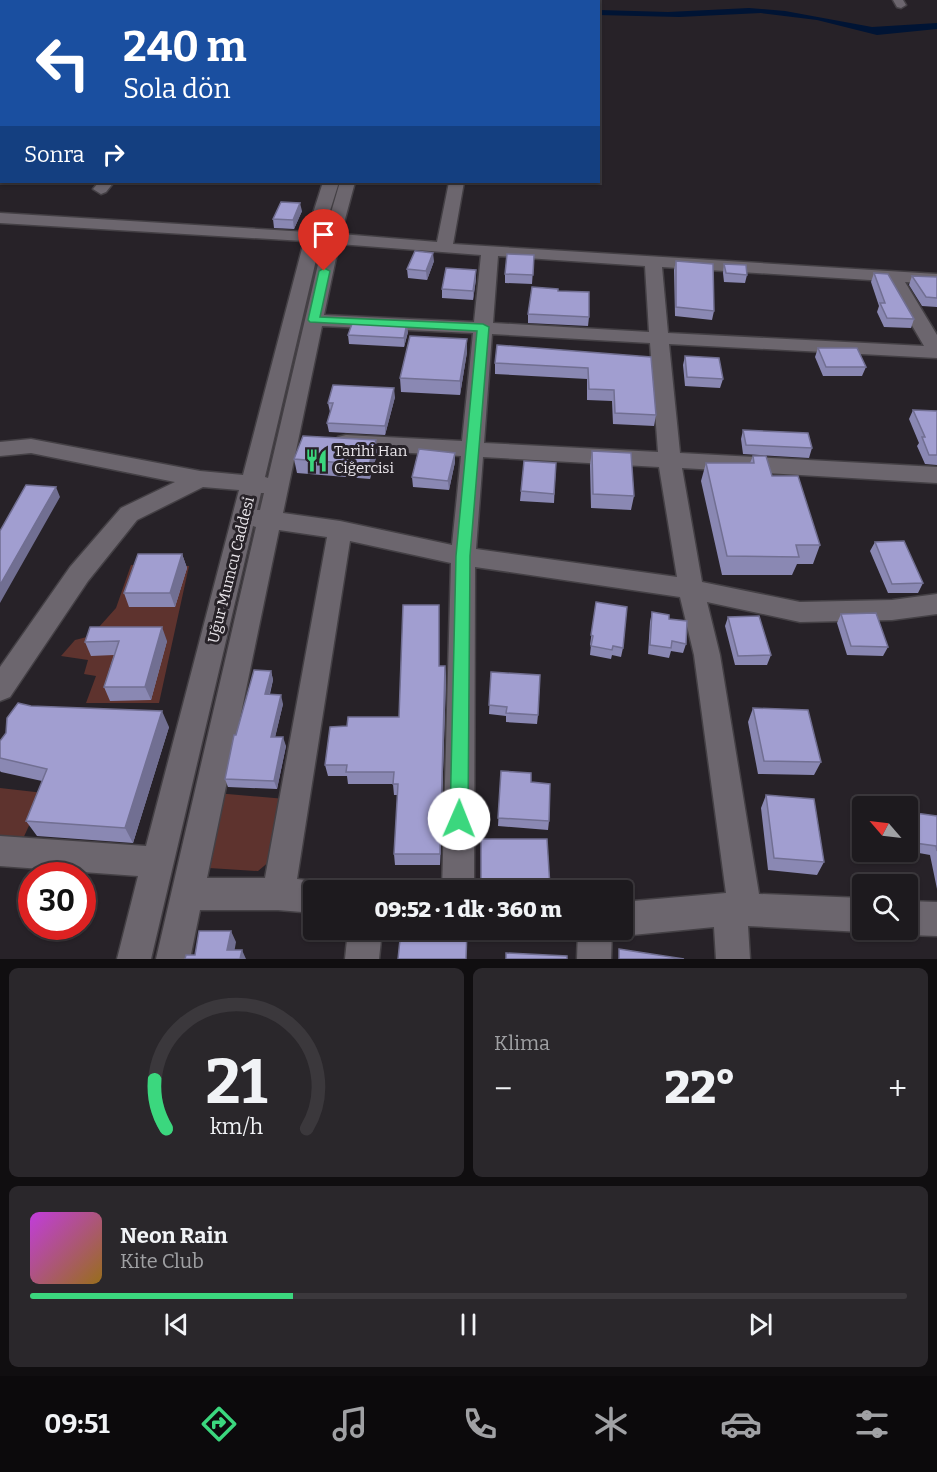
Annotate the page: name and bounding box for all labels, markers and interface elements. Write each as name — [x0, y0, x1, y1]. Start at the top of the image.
text: 240 m — [123, 22, 247, 72]
icon: left — [24, 24, 102, 102]
text: Sola dön — [123, 73, 231, 105]
icon: right — [97, 138, 130, 171]
text: Sonra — [24, 141, 85, 168]
pin — [298, 209, 349, 271]
icon: arrive — [307, 218, 340, 251]
place label: Tarihi Han Ciğercisi — [334, 442, 408, 477]
restaurant icon: Tarihi Han Ciğercisi — [303, 447, 329, 473]
street label: Uğur Mumcu Caddesi — [204, 494, 258, 645]
position arrow — [427, 787, 491, 851]
north arrow — [852, 796, 918, 862]
map controls — [852, 796, 918, 940]
speed limit sign: 30 — [18, 862, 96, 940]
button: search — [852, 874, 918, 940]
text: 09:52 · 1 dk · 360 m — [374, 896, 562, 923]
text: Klima — [494, 1031, 550, 1055]
text: 21 — [205, 1045, 268, 1120]
text: 22° — [665, 1061, 736, 1115]
text: − — [494, 1069, 512, 1109]
text: + — [888, 1069, 907, 1109]
text: km/h — [210, 1115, 263, 1141]
text: Neon Rain — [120, 1222, 228, 1249]
text: Kite Club — [120, 1249, 204, 1273]
icon: previous — [160, 1308, 193, 1341]
icon: pause — [452, 1308, 485, 1341]
icon: next — [744, 1308, 777, 1341]
icon: directions — [198, 1403, 240, 1445]
icon: music — [329, 1403, 371, 1445]
icon: phone — [459, 1403, 501, 1445]
icon: climate — [590, 1403, 632, 1445]
icon: car — [720, 1403, 762, 1445]
icon: filters — [851, 1403, 893, 1445]
text: 09:51 — [44, 1408, 110, 1440]

